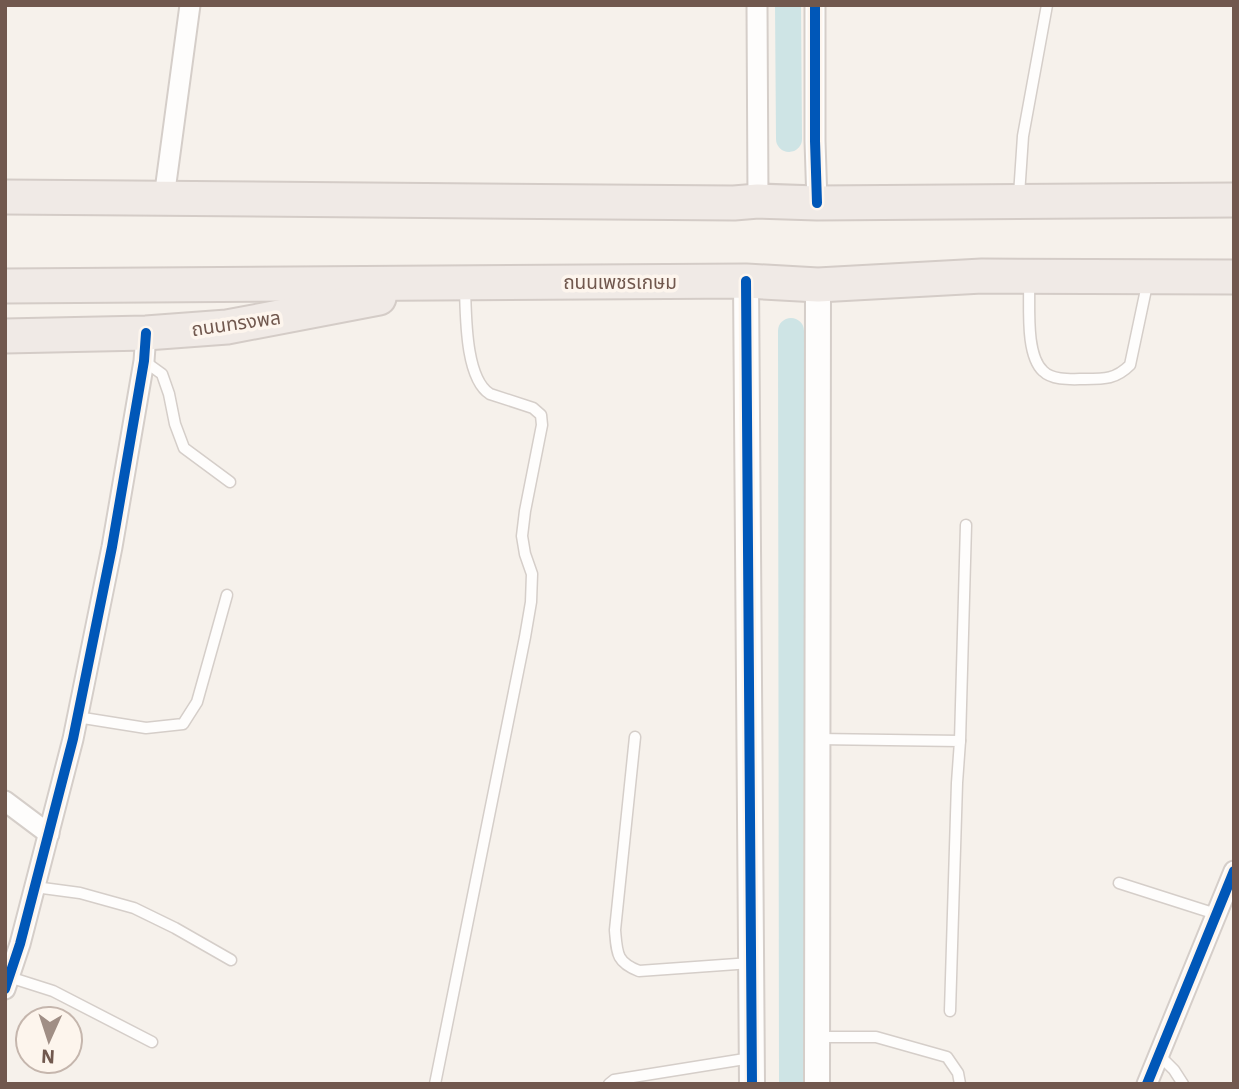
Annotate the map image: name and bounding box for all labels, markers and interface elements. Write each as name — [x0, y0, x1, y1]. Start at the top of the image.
street label: ถนนเพชรเกษม — [563, 270, 677, 294]
street label: ถนนทรงพล — [190, 305, 282, 341]
north arrow — [14, 1005, 84, 1075]
text: N — [41, 1045, 56, 1069]

